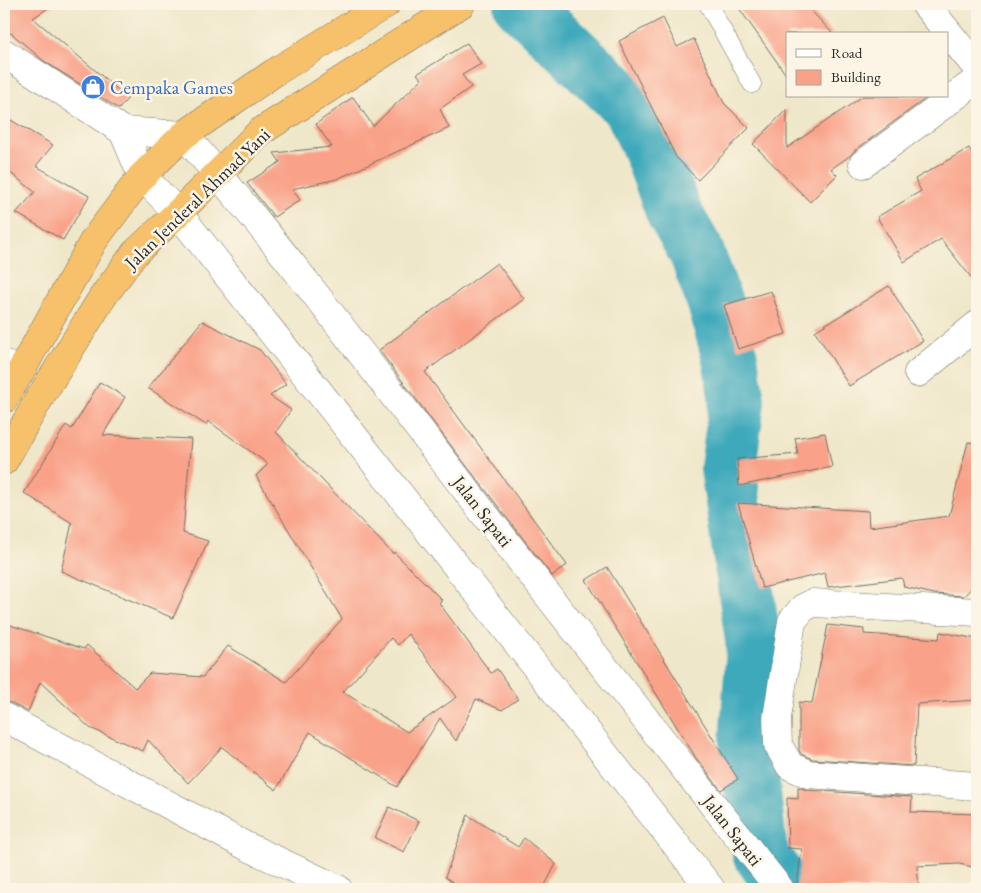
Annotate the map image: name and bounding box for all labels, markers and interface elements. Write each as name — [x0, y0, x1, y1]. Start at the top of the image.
legend — [786, 32, 948, 98]
text: Road — [831, 43, 863, 62]
text: Building — [831, 67, 881, 86]
shop icon: Cempaka Games — [80, 74, 106, 100]
place label: Cempaka Games — [110, 75, 233, 100]
street label: Jalan Jenderal Ahmad Yani — [118, 122, 276, 276]
street label: Jalan Sapati — [446, 469, 519, 552]
street label: Jalan Sapati — [696, 788, 769, 871]

